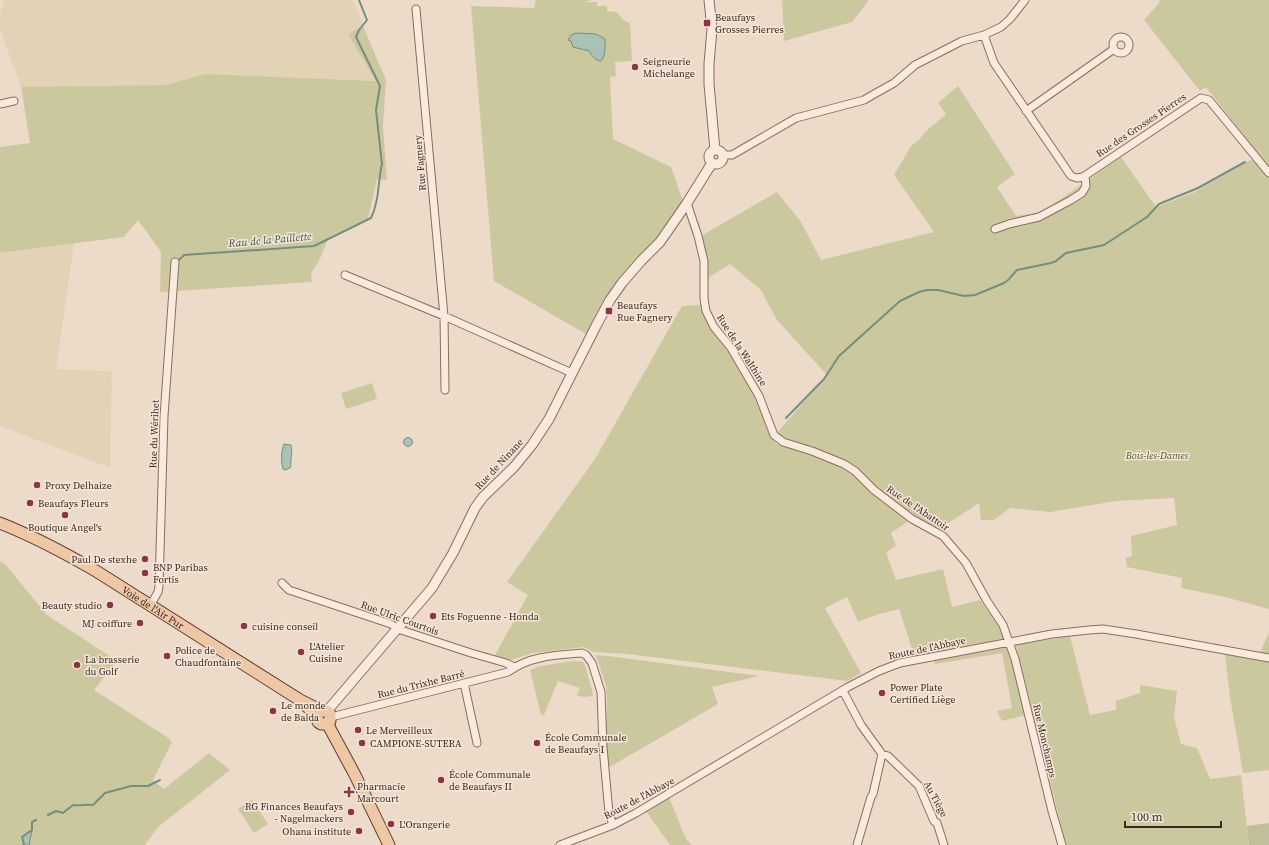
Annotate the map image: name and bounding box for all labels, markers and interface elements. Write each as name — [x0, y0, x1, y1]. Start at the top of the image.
place label: Beaufays Grosses Pierres — [715, 11, 784, 36]
marker: Beaufays Grosses Pierres — [702, 18, 712, 28]
place label: Seigneurie Michelange — [643, 55, 695, 80]
marker: Seigneurie Michelange — [630, 62, 640, 72]
street label: Rue des Grosses Pierres — [1094, 90, 1188, 160]
street label: Rue Fagnery — [411, 134, 429, 191]
water label: Rau de la Paillette — [227, 229, 313, 251]
place label: Beaufays Rue Fagnery — [617, 299, 674, 324]
marker: Beaufays Rue Fagnery — [604, 306, 614, 316]
street label: Rue de la Walthine — [714, 312, 770, 388]
street label: Rue du Wérihet — [146, 399, 162, 468]
street label: Rue de Ninane — [472, 436, 526, 492]
park label: Bois-les-Dames — [1125, 449, 1189, 462]
place label: Proxy Delhaize — [45, 479, 112, 492]
marker: Proxy Delhaize — [32, 480, 42, 490]
street label: Rue de l'Abattoir — [884, 482, 953, 534]
place label: Beaufays Fleurs — [38, 497, 109, 510]
marker: Beaufays Fleurs — [25, 498, 35, 508]
marker: Boutique Angel's — [60, 510, 70, 520]
place label: Boutique Angel's — [28, 521, 102, 534]
place label: Paul De stexhe — [71, 553, 137, 566]
marker: Paul De stexhe — [140, 554, 150, 564]
place label: BNP Paribas Fortis — [153, 561, 208, 586]
marker: BNP Paribas Fortis — [140, 568, 150, 578]
street label: Voie de l'Air Pur — [120, 583, 187, 632]
street label: Rue Ulric Courtois — [359, 598, 441, 638]
place label: Beauty studio — [42, 599, 103, 612]
marker: Beauty studio — [105, 600, 115, 610]
place label: Ets Foguenne - Honda — [441, 610, 540, 623]
marker: Ets Foguenne - Honda — [428, 611, 438, 621]
place label: MJ coiffure — [82, 617, 132, 630]
marker: MJ coiffure — [135, 618, 145, 628]
place label: cuisine conseil — [252, 620, 318, 633]
marker: cuisine conseil — [239, 621, 249, 631]
street label: Route de l'Abbaye — [887, 634, 967, 662]
place label: L'Atelier Cuisine — [309, 640, 346, 665]
place label: Police de Chaudfontaine — [175, 644, 241, 669]
marker: L'Atelier Cuisine — [296, 647, 306, 657]
marker: Police de Chaudfontaine — [162, 651, 172, 661]
place label: La brasserie du Golf — [85, 653, 139, 678]
marker: La brasserie du Golf — [72, 660, 82, 670]
street label: Rue du Trixhe Barré — [376, 667, 466, 701]
place label: Power Plate Certified Liège — [890, 681, 955, 706]
marker: Power Plate Certified Liège — [877, 688, 887, 698]
place label: Le monde de Balda — [281, 699, 326, 724]
street label: Rue Monchamps — [1030, 703, 1060, 779]
marker: Le monde de Balda — [268, 706, 278, 716]
place label: Le Merveilleux — [366, 724, 433, 737]
marker: Le Merveilleux — [353, 725, 363, 735]
place label: École Communale de Beaufays I — [545, 731, 627, 756]
place label: CAMPIONE-SUTERA — [370, 737, 462, 750]
marker: CAMPIONE-SUTERA — [357, 738, 367, 748]
marker: École Communale de Beaufays I — [532, 738, 542, 748]
place label: École Communale de Beaufays II — [449, 768, 531, 793]
street label: Route de l'Abbaye — [601, 774, 677, 822]
marker: École Communale de Beaufays II — [436, 775, 446, 785]
street label: Au Tiège — [921, 779, 951, 819]
place label: Pharmacie Marcourt — [357, 780, 405, 805]
marker: Pharmacie Marcourt — [344, 787, 354, 797]
place label: RG Finances Beaufays - Nagelmackers — [245, 800, 343, 825]
scale bar — [1125, 803, 1221, 829]
marker: RG Finances Beaufays - Nagelmackers — [346, 807, 356, 817]
text: 100 m — [1131, 809, 1163, 825]
place label: L'Orangerie — [399, 818, 450, 831]
marker: L'Orangerie — [386, 819, 396, 829]
place label: Ohana institute — [282, 825, 351, 838]
marker: Ohana institute — [354, 826, 364, 836]

